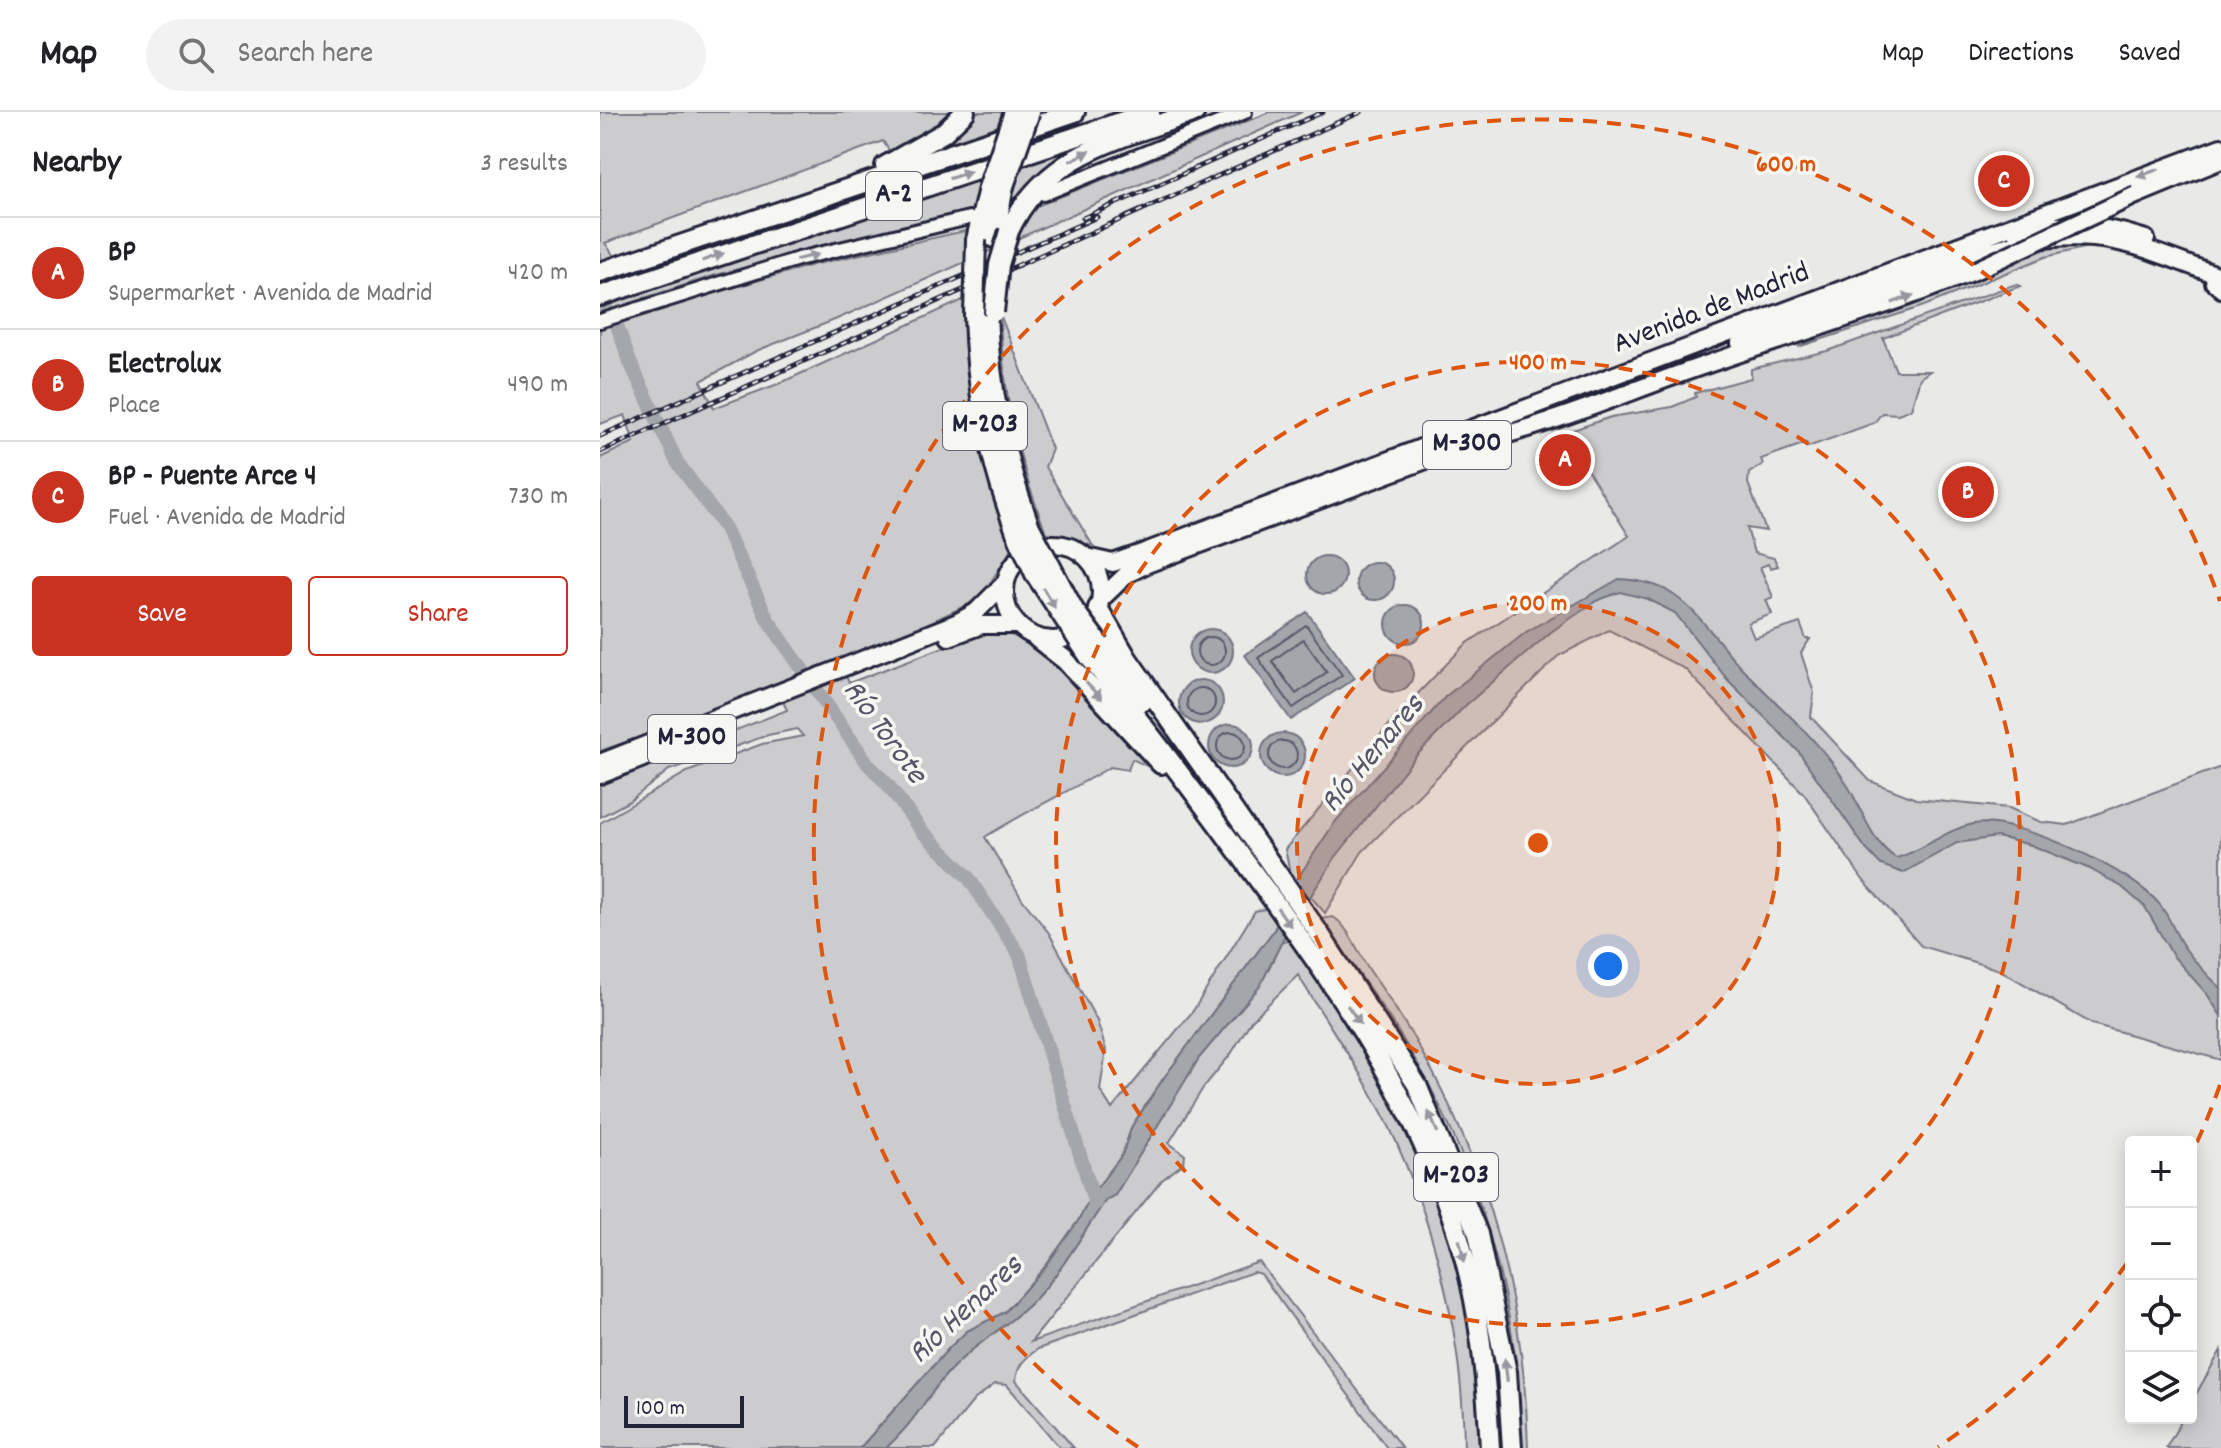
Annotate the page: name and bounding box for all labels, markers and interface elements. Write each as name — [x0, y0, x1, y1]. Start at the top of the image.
search box — [146, 19, 706, 91]
text: Map — [40, 28, 98, 83]
icon: search — [174, 33, 218, 77]
text: Search here — [238, 34, 373, 77]
text: Map — [1882, 35, 1924, 75]
text: Directions — [1968, 35, 2074, 75]
text: Saved — [2118, 35, 2181, 75]
text: Nearby — [32, 140, 121, 189]
text: 3 results — [481, 146, 568, 183]
text: 600 m — [1756, 149, 1816, 183]
one-way arrow — [1068, 150, 1091, 163]
pin: C — [1978, 151, 2030, 211]
one-way arrow — [948, 168, 972, 180]
one-way arrow — [2136, 168, 2160, 180]
road number: A-2 — [866, 172, 922, 220]
text: BP — [108, 233, 136, 276]
one-way arrow — [795, 250, 820, 263]
one-way arrow — [702, 251, 726, 263]
street label: Avenida de Madrid — [1608, 253, 1816, 367]
text: A — [51, 255, 65, 292]
text: 420 m — [508, 255, 568, 292]
text: Supermarket · Avenida de Madrid — [108, 276, 432, 313]
one-way arrow — [1891, 292, 1915, 305]
text: Electrolux — [108, 345, 221, 388]
text: 400 m — [1509, 347, 1567, 381]
text: B — [52, 367, 64, 404]
text: 490 m — [507, 367, 568, 404]
text: Place — [108, 388, 160, 425]
road number: M-203 — [943, 402, 1027, 450]
road number: M-300 — [1423, 421, 1511, 469]
pin: A — [1539, 430, 1591, 490]
text: BP - Puente Arce 4 — [108, 457, 317, 500]
pin: B — [1942, 462, 1994, 522]
text: C — [52, 479, 64, 516]
text: 730 m — [509, 479, 568, 516]
text: Fuel · Avenida de Madrid — [108, 500, 346, 537]
button: Save — [32, 576, 292, 656]
button: Share — [308, 576, 568, 656]
one-way arrow — [1042, 586, 1056, 609]
text: 200 m — [1509, 588, 1567, 622]
water label: Río Torote — [829, 671, 938, 796]
one-way arrow — [1084, 682, 1102, 701]
water label: Río Henares — [1311, 684, 1438, 824]
road number: M-300 — [648, 715, 736, 763]
centre of rings — [1524, 829, 1552, 857]
one-way arrow — [1276, 906, 1292, 927]
your location — [1588, 946, 1628, 986]
one-way arrow — [1346, 1005, 1361, 1026]
one-way arrow — [1427, 1110, 1440, 1134]
map controls — [2125, 1136, 2197, 1424]
button: + — [2125, 1136, 2197, 1208]
road number: M-203 — [1414, 1153, 1498, 1201]
button: − — [2125, 1208, 2197, 1280]
one-way arrow — [1456, 1238, 1468, 1263]
water label: Río Henares — [899, 1244, 1036, 1376]
button: locate — [2125, 1280, 2197, 1352]
button: layers — [2125, 1352, 2197, 1424]
one-way arrow — [1499, 1357, 1512, 1382]
scale bar — [624, 1392, 744, 1428]
text: 100 m — [636, 1394, 685, 1425]

